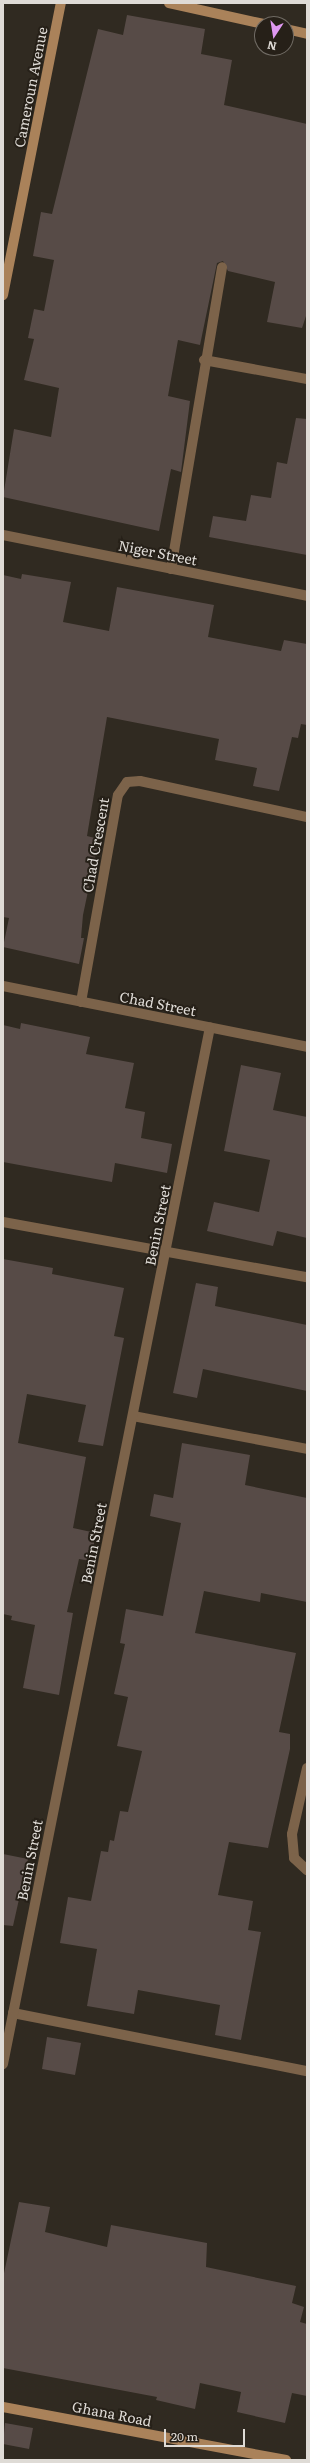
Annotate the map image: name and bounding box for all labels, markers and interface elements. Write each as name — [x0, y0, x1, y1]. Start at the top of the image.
north arrow — [254, 16, 294, 56]
street label: Cameroun Avenue — [10, 25, 50, 149]
text: N — [266, 38, 278, 56]
street label: Niger Street — [117, 536, 199, 568]
street label: Chad Crescent — [78, 796, 112, 894]
street label: Chad Street — [118, 987, 198, 1019]
street label: Benin Street — [141, 1183, 173, 1267]
street label: Benin Street — [77, 1501, 109, 1585]
street label: Benin Street — [13, 1818, 45, 1902]
street label: Ghana Road — [71, 2397, 153, 2429]
scale bar — [166, 2421, 247, 2447]
text: 20 m — [171, 2427, 198, 2445]

